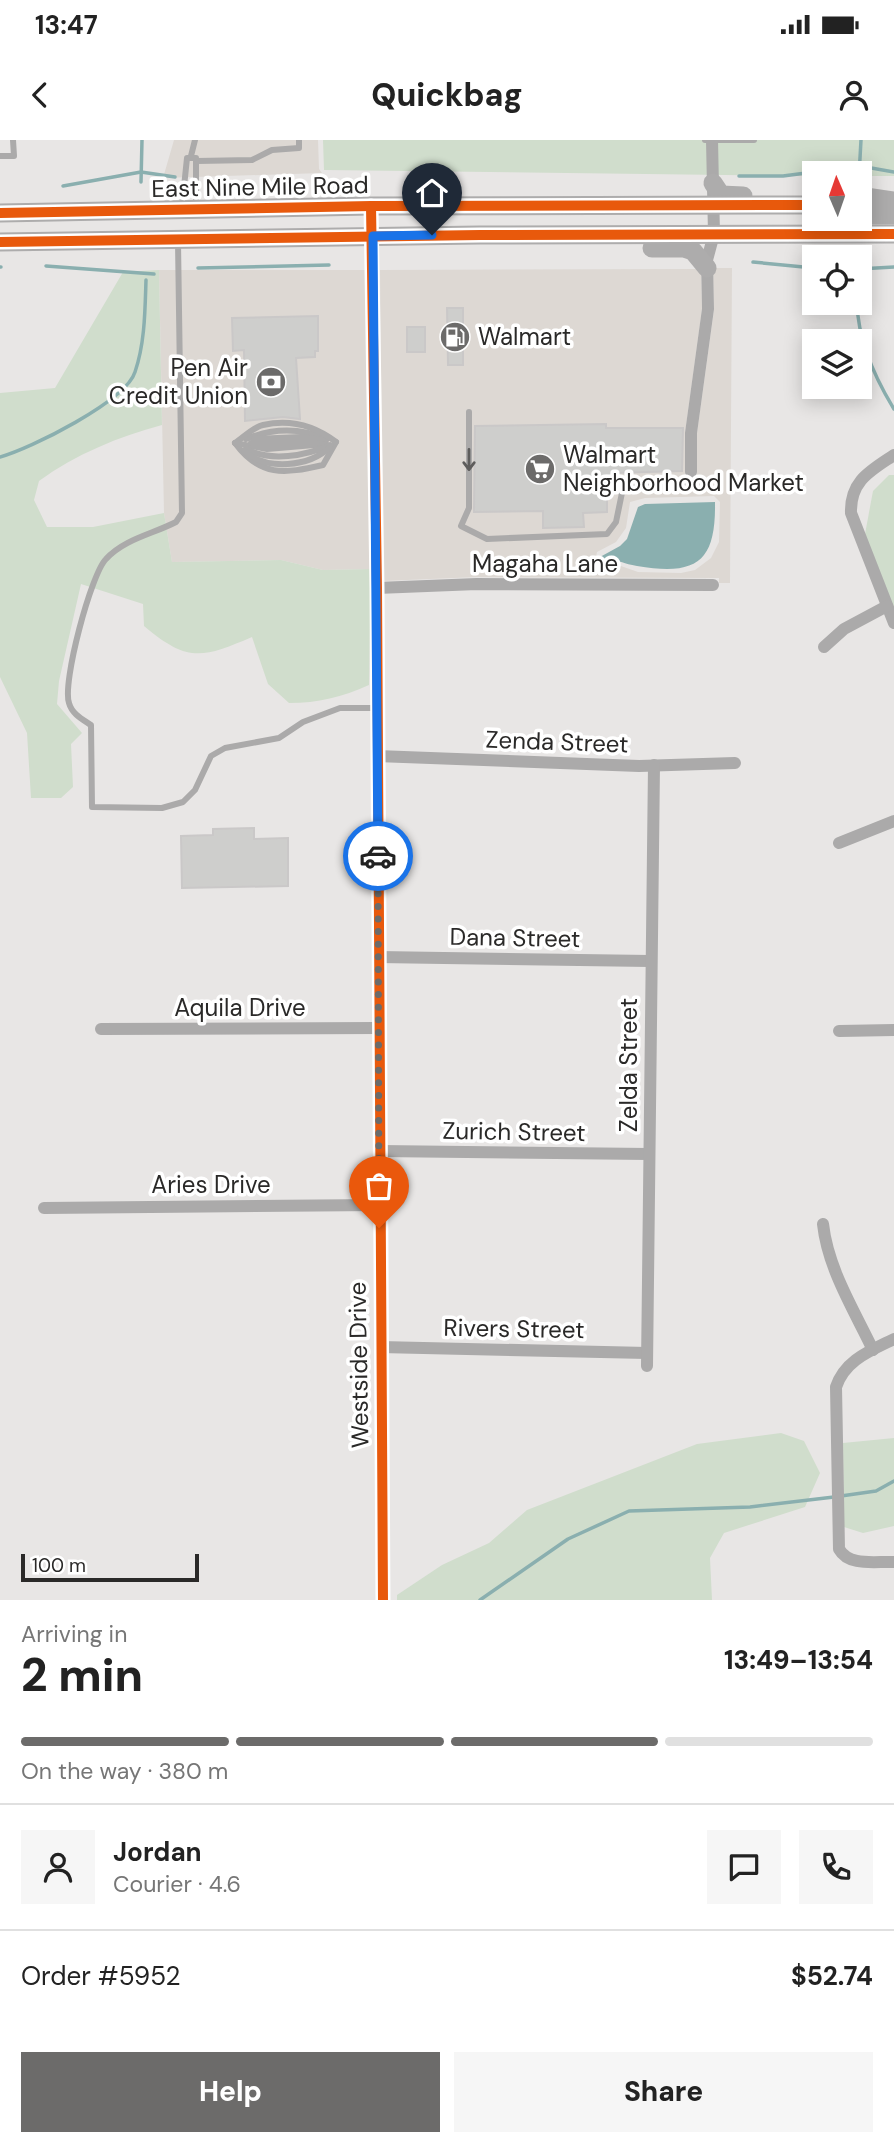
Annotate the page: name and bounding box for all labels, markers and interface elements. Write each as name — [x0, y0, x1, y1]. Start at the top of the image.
text: 13:47 — [35, 8, 98, 42]
text: Quickbag — [371, 74, 523, 116]
icon: back — [21, 76, 59, 114]
icon: person — [835, 76, 873, 114]
north arrow — [802, 161, 872, 231]
map controls — [802, 161, 872, 399]
pin — [402, 163, 462, 235]
street label: East Nine Mile Road — [151, 169, 369, 204]
icon: home — [413, 174, 451, 212]
button: locate — [802, 245, 872, 315]
fuel station icon: Walmart — [438, 320, 472, 354]
place label: Walmart — [478, 321, 571, 352]
button: layers — [802, 329, 872, 399]
place label: Pen Air Credit Union — [109, 352, 248, 411]
bank icon: Pen Air Credit Union — [254, 365, 288, 399]
place label: Walmart Neighborhood Market — [563, 439, 804, 498]
one-way arrow — [462, 449, 476, 472]
supermarket icon: Walmart Neighborhood Market — [523, 452, 557, 486]
street label: Magaha Lane — [472, 548, 618, 579]
street label: Zenda Street — [485, 724, 629, 759]
courier — [343, 821, 413, 891]
icon: car — [359, 837, 397, 875]
street label: Dana Street — [449, 921, 581, 954]
street label: Aquila Drive — [174, 992, 306, 1023]
street label: Zelda Street — [613, 998, 644, 1132]
street label: Zurich Street — [442, 1115, 586, 1148]
pin — [349, 1156, 409, 1228]
icon: bag — [360, 1167, 398, 1205]
street label: Aries Drive — [151, 1169, 271, 1200]
street label: Westside Drive — [342, 1282, 375, 1448]
street label: Rivers Street — [443, 1312, 585, 1345]
scale bar — [21, 1551, 200, 1583]
text: 100 m — [32, 1553, 86, 1578]
text: Arriving in — [21, 1619, 127, 1649]
text: 13:49–13:54 — [724, 1643, 873, 1677]
text: 2 min — [21, 1645, 143, 1705]
text: On the way · 380 m — [21, 1756, 228, 1786]
button: person — [21, 1830, 95, 1904]
button: chat — [707, 1830, 781, 1904]
button: phone — [799, 1830, 873, 1904]
text: Jordan — [113, 1835, 202, 1869]
text: Courier · 4.6 — [113, 1869, 241, 1899]
text: Order #5952 — [21, 1959, 181, 1993]
text: $52.74 — [791, 1959, 873, 1993]
button: Help — [21, 2052, 440, 2132]
button: Share — [454, 2052, 873, 2132]

